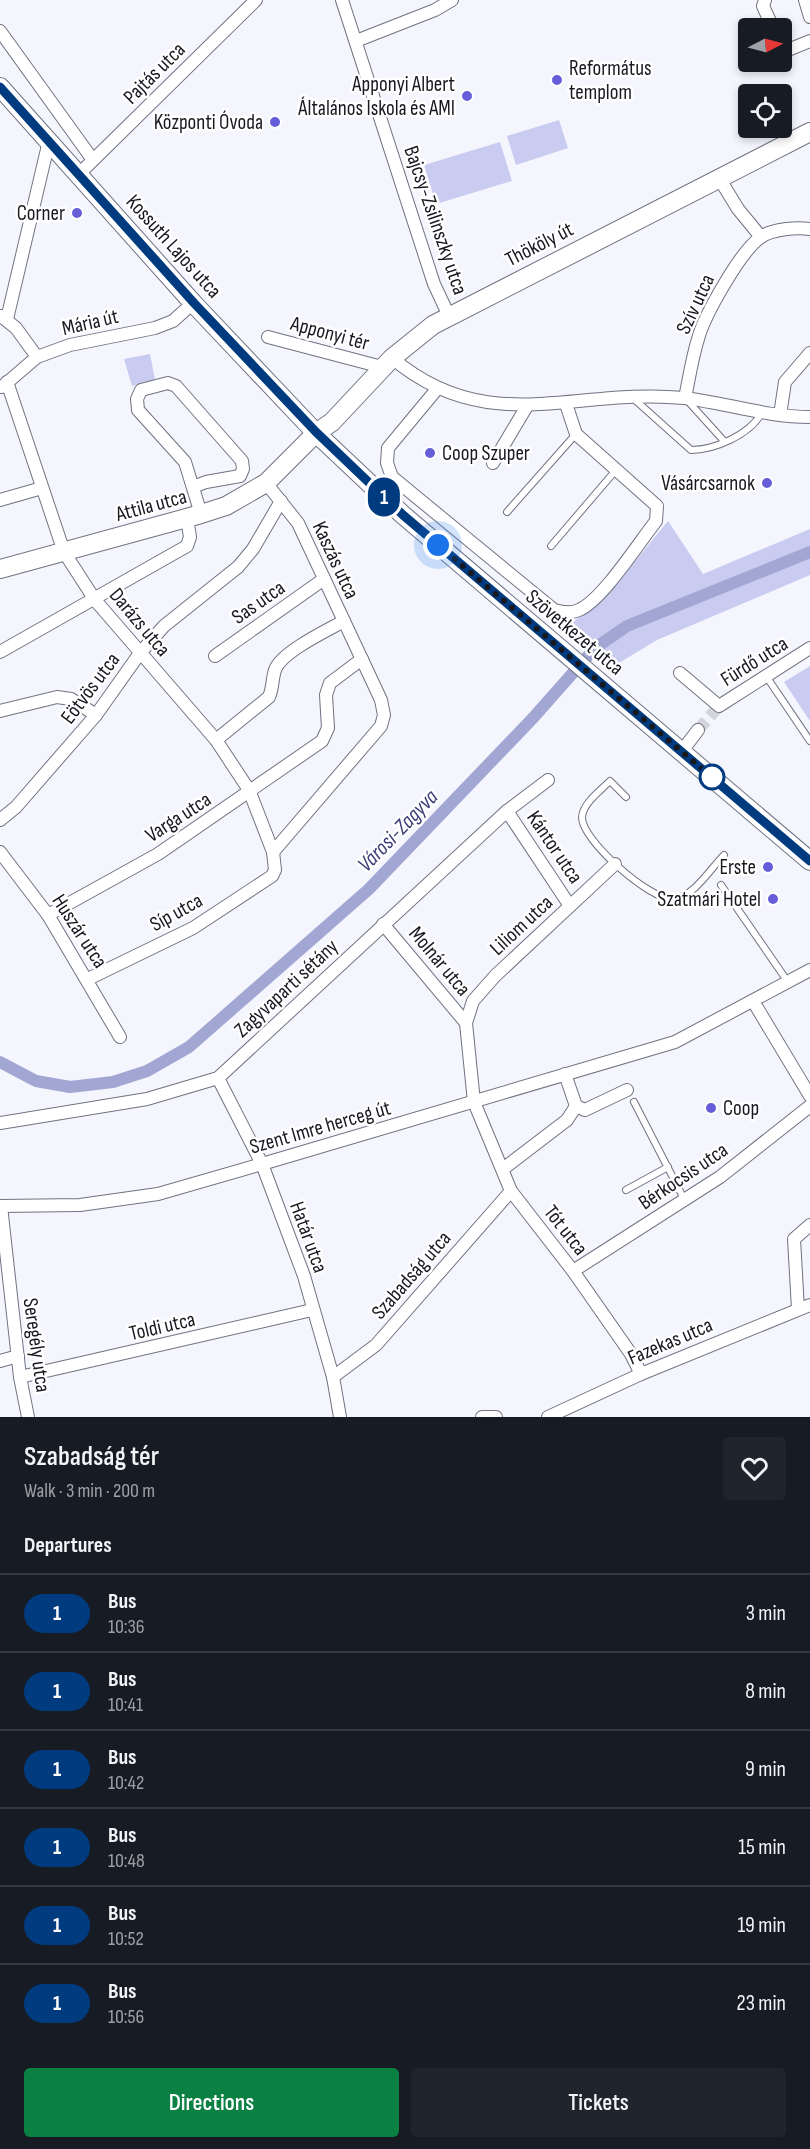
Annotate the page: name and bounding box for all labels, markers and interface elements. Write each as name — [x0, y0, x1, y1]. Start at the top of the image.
north arrow — [738, 18, 792, 72]
map controls — [738, 18, 792, 138]
street label: Pajtás utca — [118, 37, 190, 109]
place label: Református templom — [569, 56, 652, 105]
place label: Apponyi Albert Általános Iskola és AMI — [297, 72, 455, 121]
marker: Református templom — [550, 73, 564, 87]
button: locate — [738, 84, 792, 138]
marker: Apponyi Albert Általános Iskola és AMI — [460, 89, 474, 103]
place label: Központi Óvoda — [154, 110, 263, 135]
marker: Központi Óvoda — [268, 115, 282, 129]
street label: Bajcsy-Zsilinszky utca — [398, 143, 473, 298]
street label: Kossuth Lajos utca — [121, 189, 227, 303]
place label: Corner — [17, 201, 65, 226]
marker: Corner — [70, 206, 84, 220]
street label: Thököly út — [501, 217, 577, 272]
street label: Szív utca — [671, 270, 720, 338]
street label: Mária út — [59, 304, 121, 341]
street label: Apponyi tér — [287, 311, 372, 356]
place label: Coop Szuper — [442, 441, 530, 466]
marker: Coop Szuper — [423, 446, 437, 460]
place label: Vásárcsarnok — [661, 471, 755, 496]
marker: Vásárcsarnok — [760, 476, 774, 490]
line badge: 1 — [364, 478, 404, 516]
street label: Attila utca — [112, 484, 189, 527]
text: 1 — [380, 485, 388, 510]
street label: Kaszás utca — [307, 518, 364, 603]
your location — [423, 530, 453, 560]
street label: Sas utca — [227, 575, 290, 630]
street label: Darázs utca — [104, 583, 175, 662]
street label: Szövetkezet utca — [521, 584, 629, 681]
street label: Fürdő utca — [716, 631, 792, 692]
street label: Eötvös utca — [56, 648, 125, 729]
unlabelled marker — [699, 764, 725, 790]
water label: Városi-Zagyva — [352, 784, 444, 878]
street label: Varga utca — [141, 787, 216, 848]
street label: Kántor utca — [521, 806, 588, 888]
place label: Erste — [719, 855, 756, 880]
marker: Erste — [761, 860, 775, 874]
place label: Szatmári Hotel — [657, 887, 761, 912]
street label: Síp utca — [146, 888, 207, 937]
street label: Huszár utca — [47, 890, 113, 973]
street label: Liliom utca — [485, 890, 558, 961]
marker: Szatmári Hotel — [766, 892, 780, 906]
street label: Molnár utca — [403, 922, 476, 1001]
street label: Zagyvaparti sétány — [229, 934, 343, 1043]
street label: Szent Imre herceg út — [247, 1095, 394, 1160]
place label: Coop — [723, 1096, 759, 1121]
marker: Coop — [704, 1101, 718, 1115]
street label: Bérkocsis utca — [634, 1137, 733, 1215]
street label: Határ utca — [284, 1198, 333, 1276]
street label: Tót utca — [538, 1200, 593, 1260]
street label: Szabadság utca — [366, 1226, 456, 1325]
street label: Seregély utca — [18, 1296, 55, 1394]
street label: Toldi utca — [127, 1307, 198, 1346]
street label: Fazekas utca — [624, 1312, 716, 1370]
button: heart — [723, 1437, 786, 1500]
text: Szabadság tér — [24, 1440, 159, 1473]
text: Walk · 3 min · 200 m — [24, 1479, 155, 1503]
text: Departures — [24, 1532, 112, 1559]
text: Bus — [108, 1588, 137, 1615]
text: 3 min — [746, 1600, 786, 1627]
text: 1 — [53, 1601, 61, 1626]
text: 10:36 — [108, 1615, 145, 1639]
text: Bus — [108, 1666, 137, 1693]
text: 8 min — [745, 1678, 786, 1705]
text: 1 — [53, 1679, 61, 1704]
text: 10:41 — [108, 1693, 143, 1717]
text: Bus — [108, 1744, 137, 1771]
text: 9 min — [745, 1756, 786, 1783]
text: 1 — [53, 1757, 61, 1782]
text: 10:42 — [108, 1771, 144, 1795]
text: Bus — [108, 1822, 137, 1849]
text: 15 min — [738, 1834, 786, 1861]
text: 1 — [53, 1835, 61, 1860]
text: 10:48 — [108, 1849, 145, 1873]
text: Bus — [108, 1900, 137, 1927]
text: 19 min — [737, 1912, 786, 1939]
text: 1 — [53, 1913, 61, 1938]
text: 10:52 — [108, 1927, 144, 1951]
text: Bus — [108, 1978, 137, 2005]
text: 23 min — [737, 1990, 786, 2017]
text: 1 — [53, 1991, 61, 2016]
text: 10:56 — [108, 2005, 144, 2029]
button: Directions — [24, 2068, 399, 2137]
button: Tickets — [411, 2068, 786, 2137]

